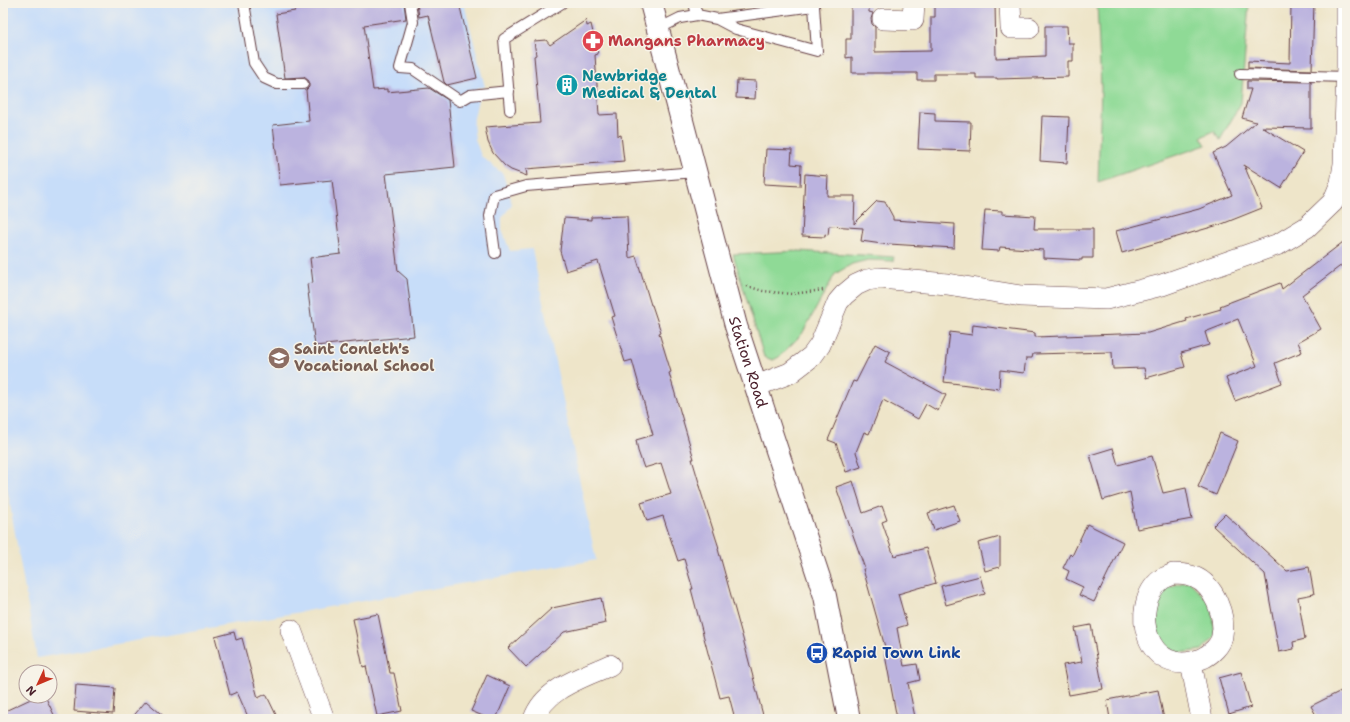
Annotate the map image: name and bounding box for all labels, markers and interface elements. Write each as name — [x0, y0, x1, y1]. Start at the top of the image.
pharmacy icon: Mangans Pharmacy — [580, 28, 606, 54]
place label: Mangans Pharmacy — [608, 31, 765, 51]
place label: Newbridge Medical & Dental — [582, 66, 717, 103]
building icon: Newbridge Medical & Dental — [554, 72, 580, 98]
street label: Station Road — [724, 314, 772, 411]
place label: Saint Conleth's Vocational School — [294, 339, 434, 376]
school or university icon: Saint Conleth's Vocational School — [266, 345, 292, 371]
bus stop icon: Rapid Town Link — [804, 640, 830, 666]
place label: Rapid Town Link — [832, 643, 961, 663]
north arrow — [18, 664, 58, 704]
text: N — [23, 682, 40, 699]

